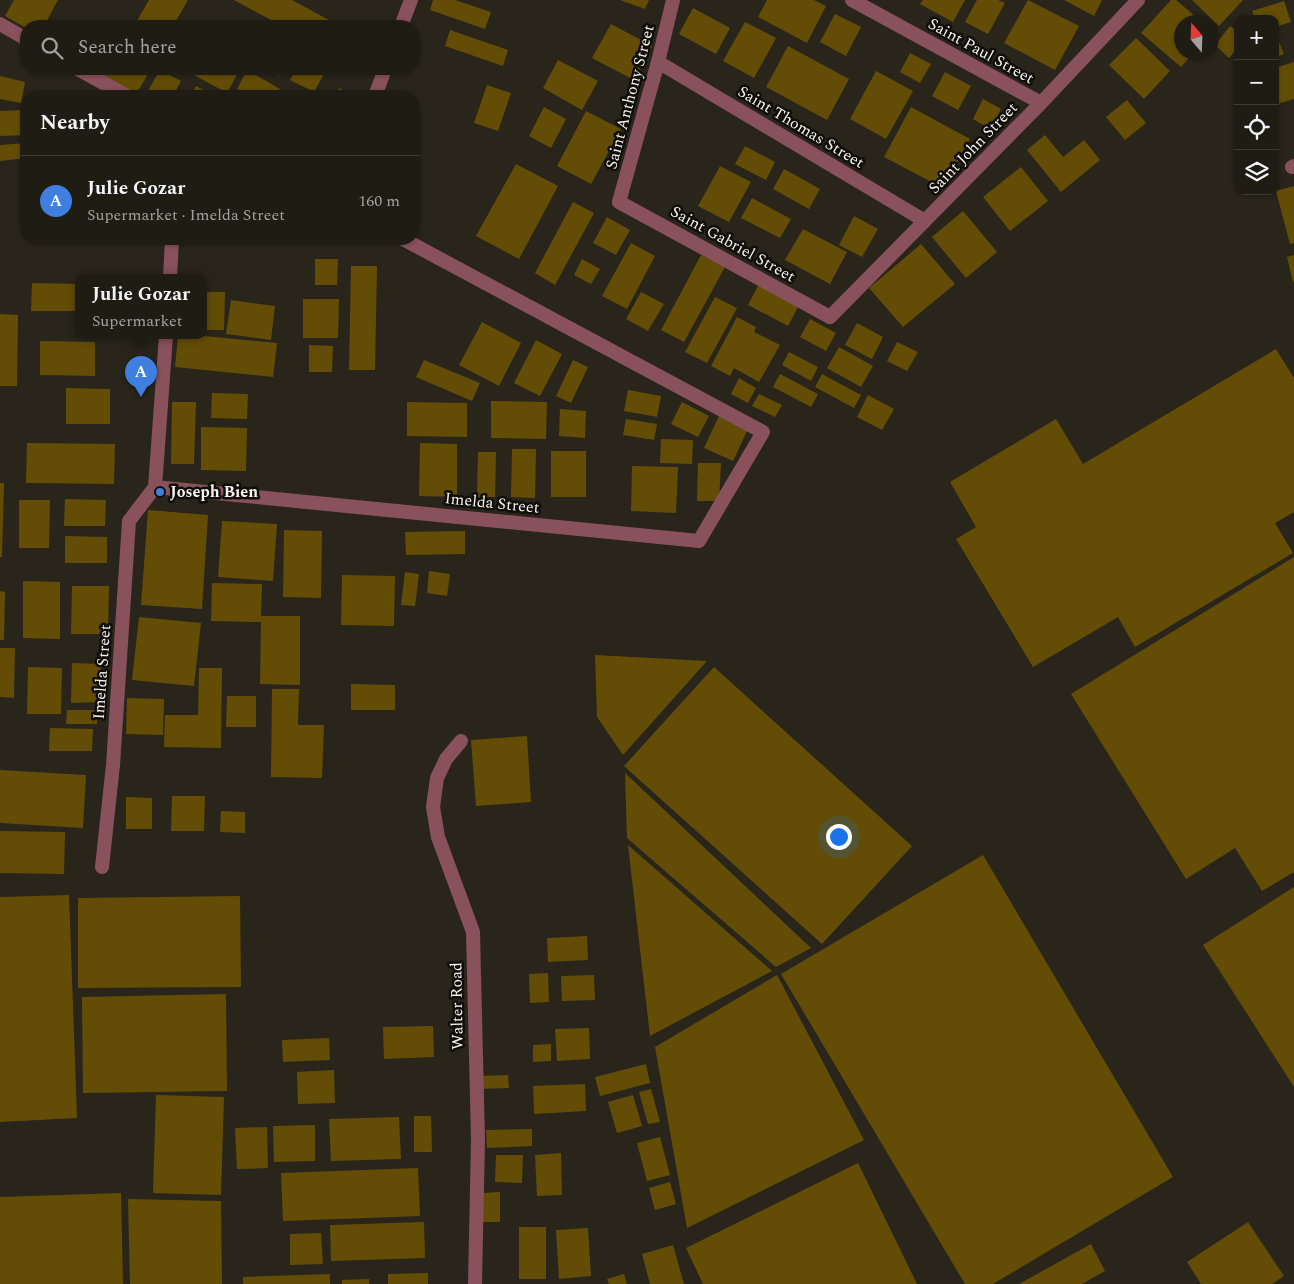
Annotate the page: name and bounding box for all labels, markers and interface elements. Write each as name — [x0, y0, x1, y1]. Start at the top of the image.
street label: Saint Paul Street — [924, 12, 1039, 90]
north arrow — [1174, 15, 1219, 60]
map controls — [1234, 15, 1279, 195]
button: + — [1234, 15, 1279, 60]
search box — [20, 20, 420, 75]
street label: Saint Anthony Street — [599, 22, 661, 172]
text: Search here — [78, 33, 177, 62]
icon: search — [38, 34, 66, 62]
button: − — [1234, 60, 1279, 105]
street label: Saint Thomas Street — [733, 80, 869, 174]
street label: Saint John Street — [923, 96, 1023, 199]
button: locate — [1234, 105, 1279, 150]
text: Nearby — [40, 107, 110, 139]
button: layers — [1234, 150, 1279, 195]
text: Julie Gozar — [87, 174, 185, 203]
text: A — [50, 189, 62, 213]
text: 160 m — [358, 189, 400, 213]
street label: Saint Gabriel Street — [666, 200, 800, 288]
text: Supermarket · Imelda Street — [87, 203, 285, 227]
popup — [75, 274, 207, 339]
text: Julie Gozar — [92, 280, 190, 309]
text: Supermarket — [92, 309, 182, 333]
pin: A — [125, 356, 157, 397]
place label: Joseph Bien — [170, 480, 258, 504]
marker: Joseph Bien — [154, 486, 166, 498]
street label: Imelda Street — [443, 486, 541, 520]
street label: Imelda Street — [87, 623, 117, 720]
your location — [826, 824, 852, 850]
street label: Walter Road — [444, 962, 470, 1050]

